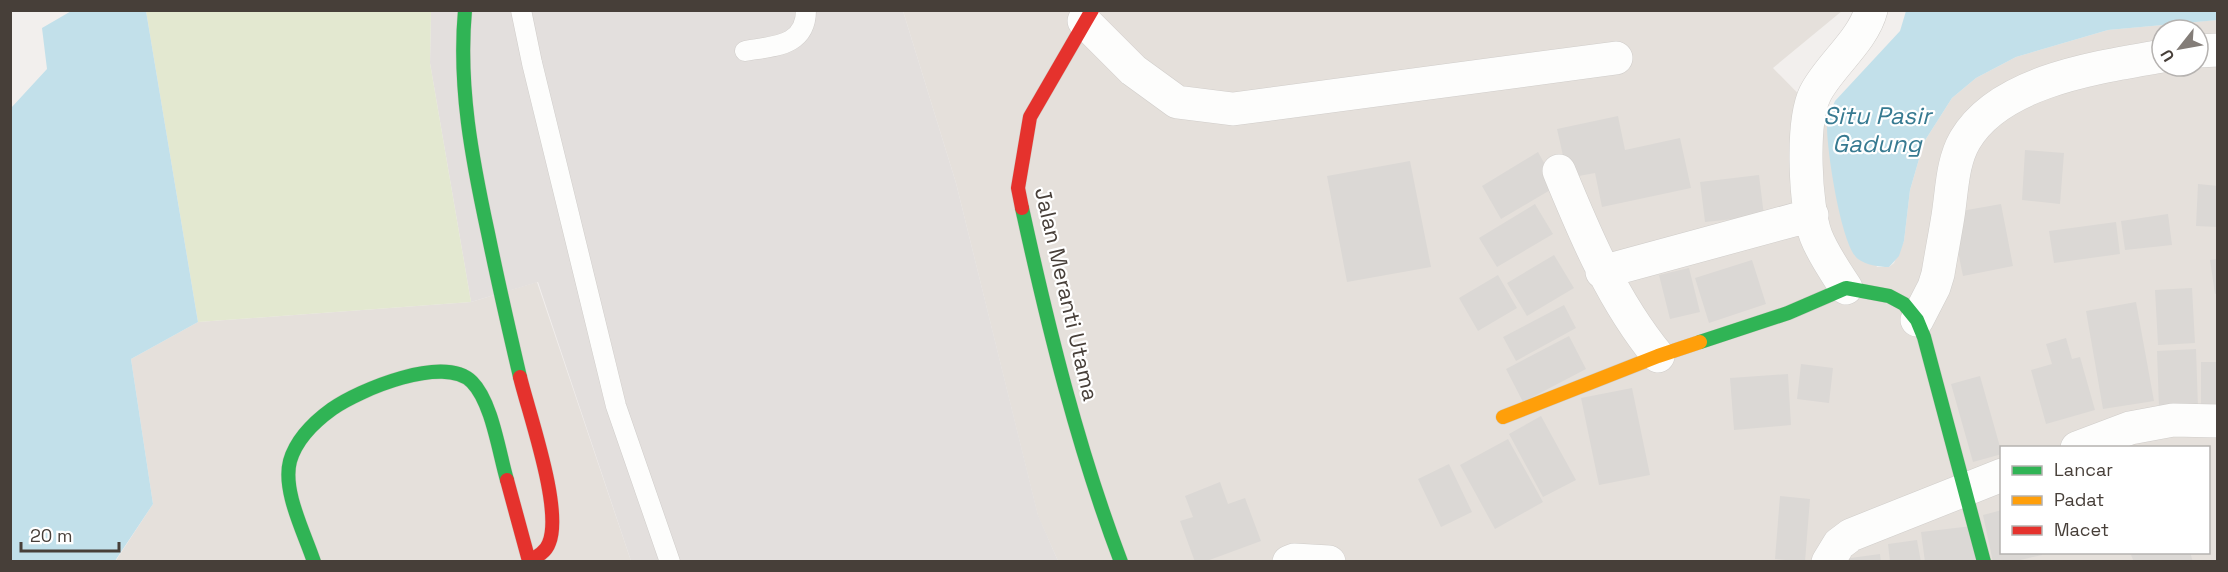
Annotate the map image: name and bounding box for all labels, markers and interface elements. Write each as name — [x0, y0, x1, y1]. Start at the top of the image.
north arrow — [2150, 18, 2210, 78]
text: U — [2156, 45, 2179, 65]
water label: Situ Pasir Gadung — [1823, 100, 1934, 159]
street label: Jalan Meranti Utama — [1029, 185, 1105, 404]
legend — [2000, 446, 2210, 554]
text: Lancar — [2054, 458, 2113, 481]
text: Padat — [2054, 488, 2104, 511]
scale bar — [21, 515, 118, 553]
text: Macet — [2054, 518, 2109, 541]
text: 20 m — [30, 524, 73, 547]

